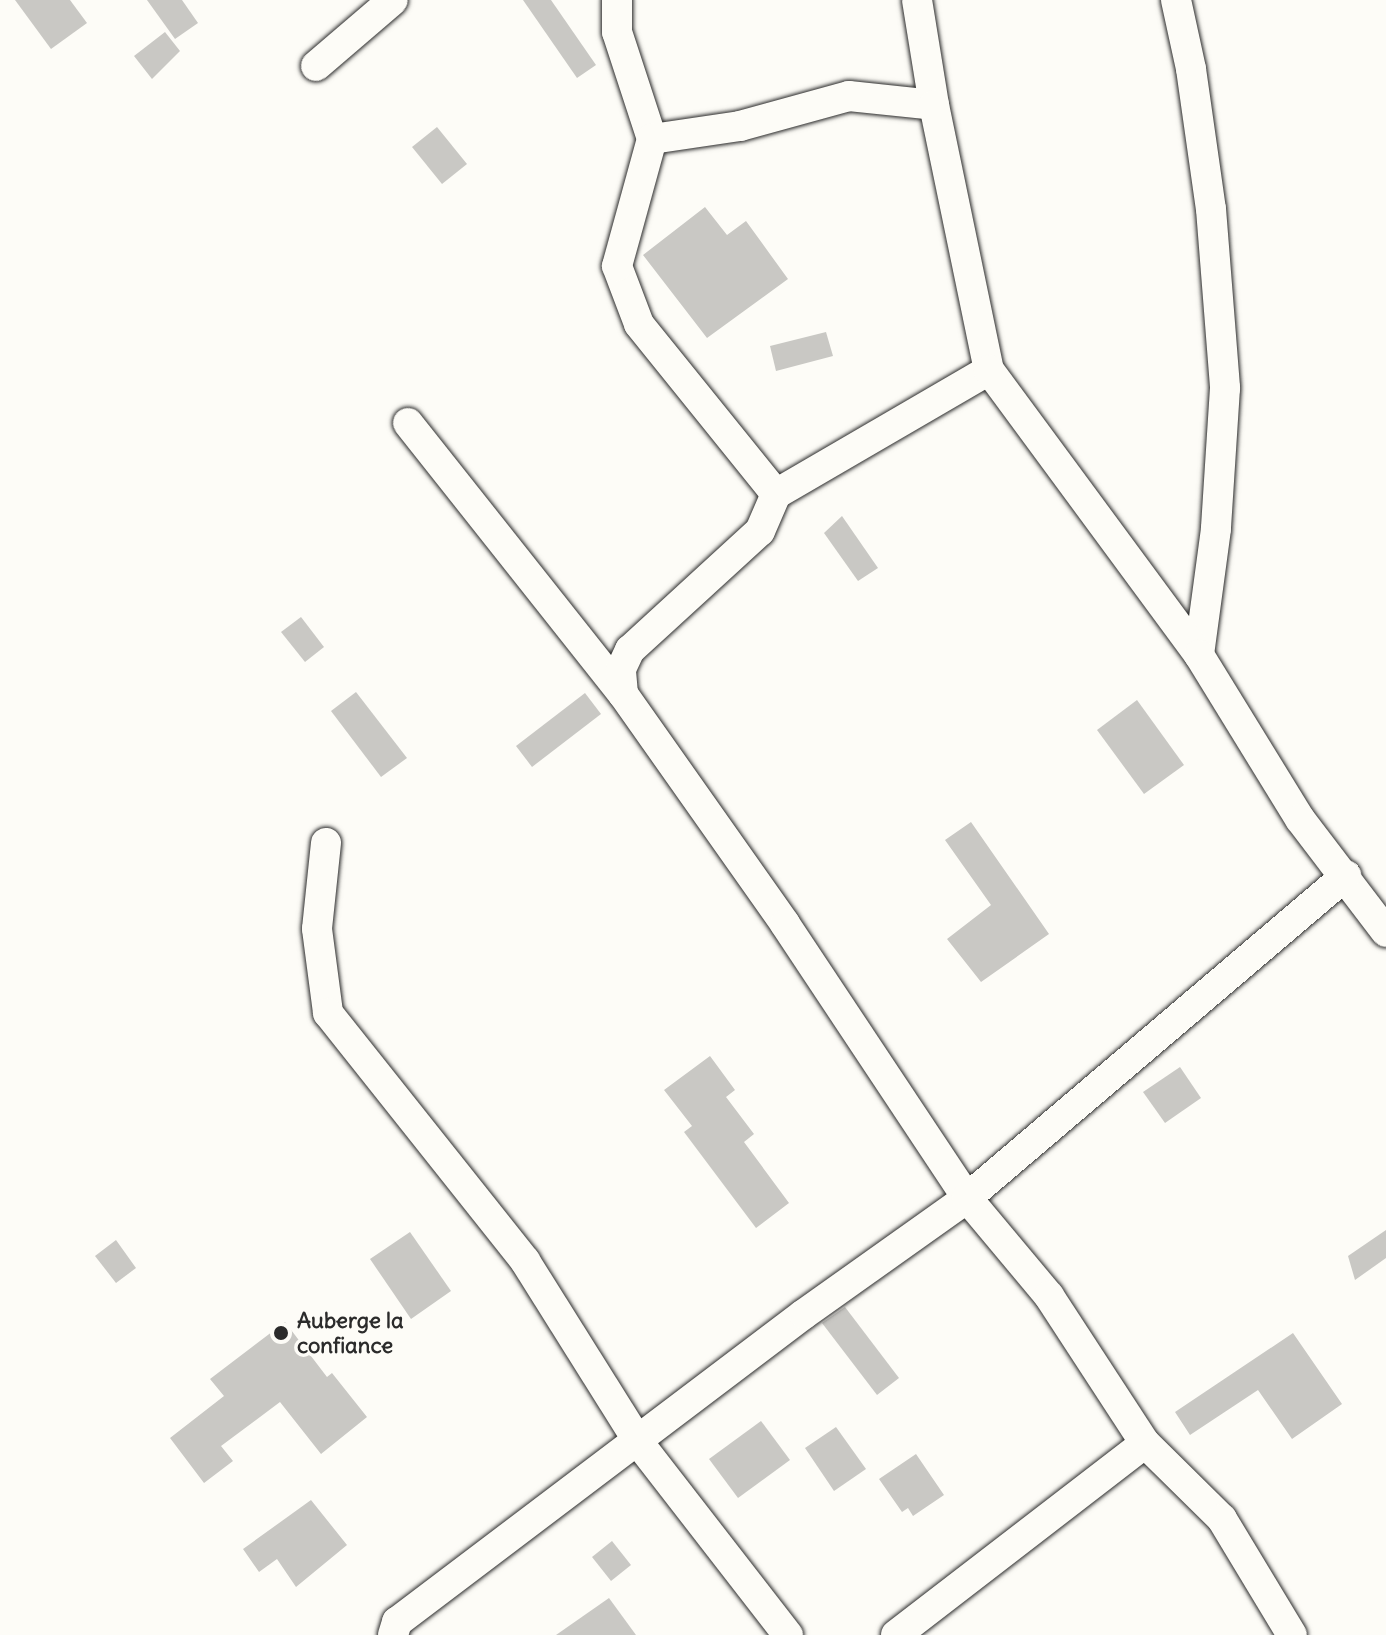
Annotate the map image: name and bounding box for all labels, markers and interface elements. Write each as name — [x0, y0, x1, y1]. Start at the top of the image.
place label: Auberge la confiance — [297, 1307, 404, 1358]
marker: Auberge la confiance — [272, 1324, 290, 1342]

